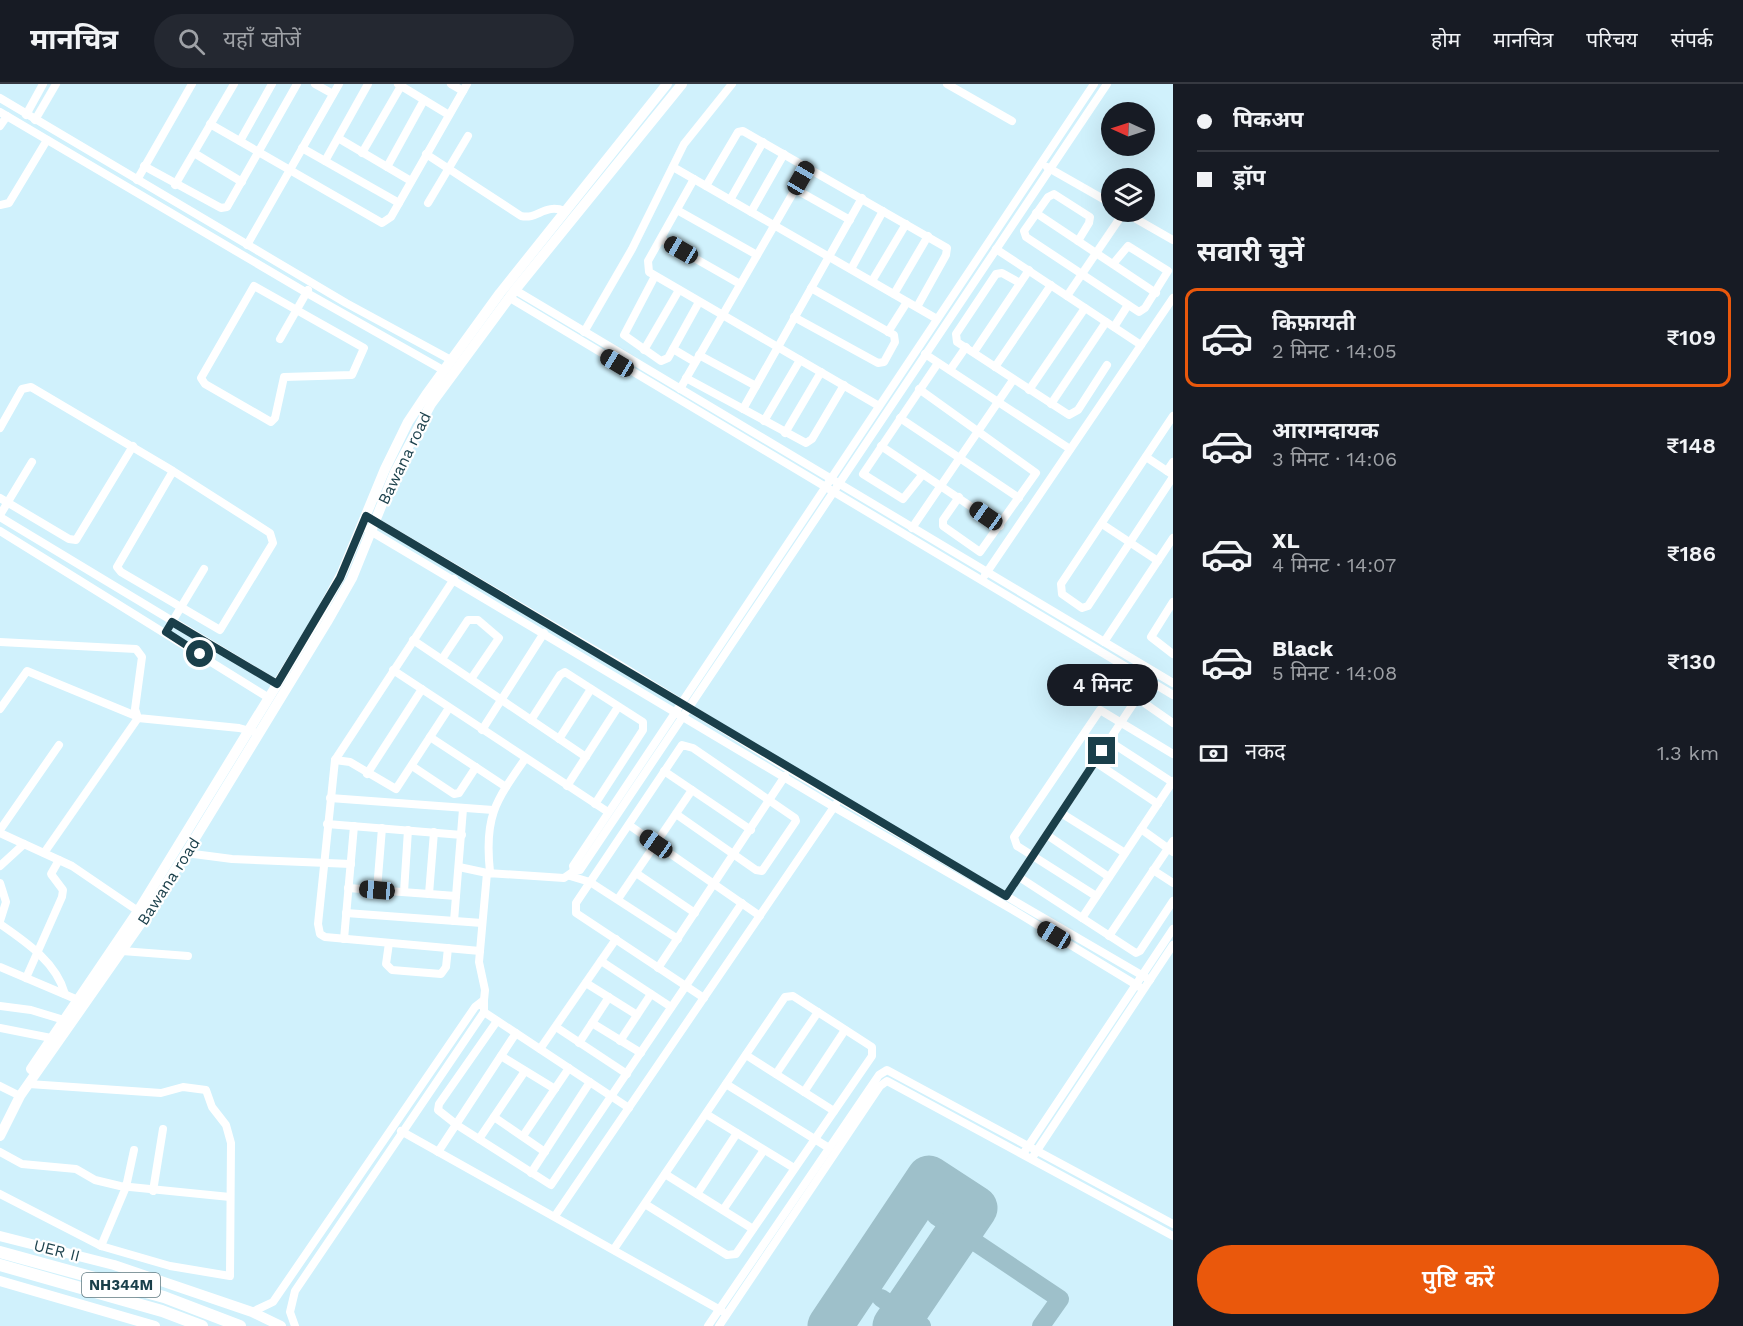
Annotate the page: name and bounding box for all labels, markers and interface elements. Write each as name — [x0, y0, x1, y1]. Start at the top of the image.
search box — [154, 14, 574, 68]
text: मानचित्र — [30, 23, 118, 56]
icon: search — [175, 25, 208, 58]
text: यहाँ खोजें — [223, 27, 301, 52]
text: होम — [1431, 27, 1460, 52]
text: मानचित्र — [1493, 27, 1553, 52]
text: परिचय — [1586, 27, 1638, 52]
text: संपर्क — [1671, 27, 1713, 52]
north arrow — [1101, 102, 1155, 156]
map controls — [1101, 102, 1155, 222]
text: पिकअप — [1233, 107, 1304, 132]
car — [784, 158, 818, 198]
text: ड्रॉप — [1233, 165, 1266, 190]
button: layers — [1101, 168, 1155, 222]
car — [661, 233, 701, 267]
text: सवारी चुनें — [1197, 236, 1304, 268]
text: किफ़ायती — [1272, 310, 1356, 335]
icon: car — [1200, 311, 1254, 365]
text: ₹109 — [1666, 325, 1716, 350]
text: 2 मिनट · 14:05 — [1272, 339, 1397, 363]
car — [597, 346, 637, 380]
street label: Bawana road — [374, 409, 435, 508]
text: आरामदायक — [1272, 418, 1379, 443]
icon: car — [1200, 419, 1254, 473]
text: ₹148 — [1666, 433, 1716, 458]
text: 3 मिनट · 14:06 — [1272, 447, 1397, 471]
car — [966, 498, 1006, 534]
icon: car — [1200, 527, 1254, 581]
text: XL — [1272, 528, 1300, 553]
text: ₹186 — [1667, 541, 1716, 566]
text: 4 मिनट · 14:07 — [1272, 553, 1396, 577]
icon: car — [1200, 635, 1254, 689]
text: Black — [1272, 636, 1333, 661]
route start — [186, 640, 213, 667]
text: ₹130 — [1667, 649, 1716, 674]
text: 5 मिनट · 14:08 — [1272, 661, 1397, 685]
callout: 4 मिनट — [1046, 664, 1158, 706]
text: 4 मिनट — [1073, 673, 1132, 697]
route end — [1088, 737, 1115, 764]
icon: cash — [1197, 737, 1230, 770]
text: नकद — [1245, 739, 1286, 764]
text: 1.3 km — [1657, 741, 1719, 765]
car — [636, 826, 676, 862]
street label: Bawana road — [133, 834, 204, 929]
car — [358, 879, 396, 901]
car — [1034, 918, 1074, 952]
street label: UER II — [32, 1236, 82, 1265]
button: पुष्टि करें — [1197, 1245, 1719, 1314]
road number: NH344M — [82, 1273, 160, 1297]

